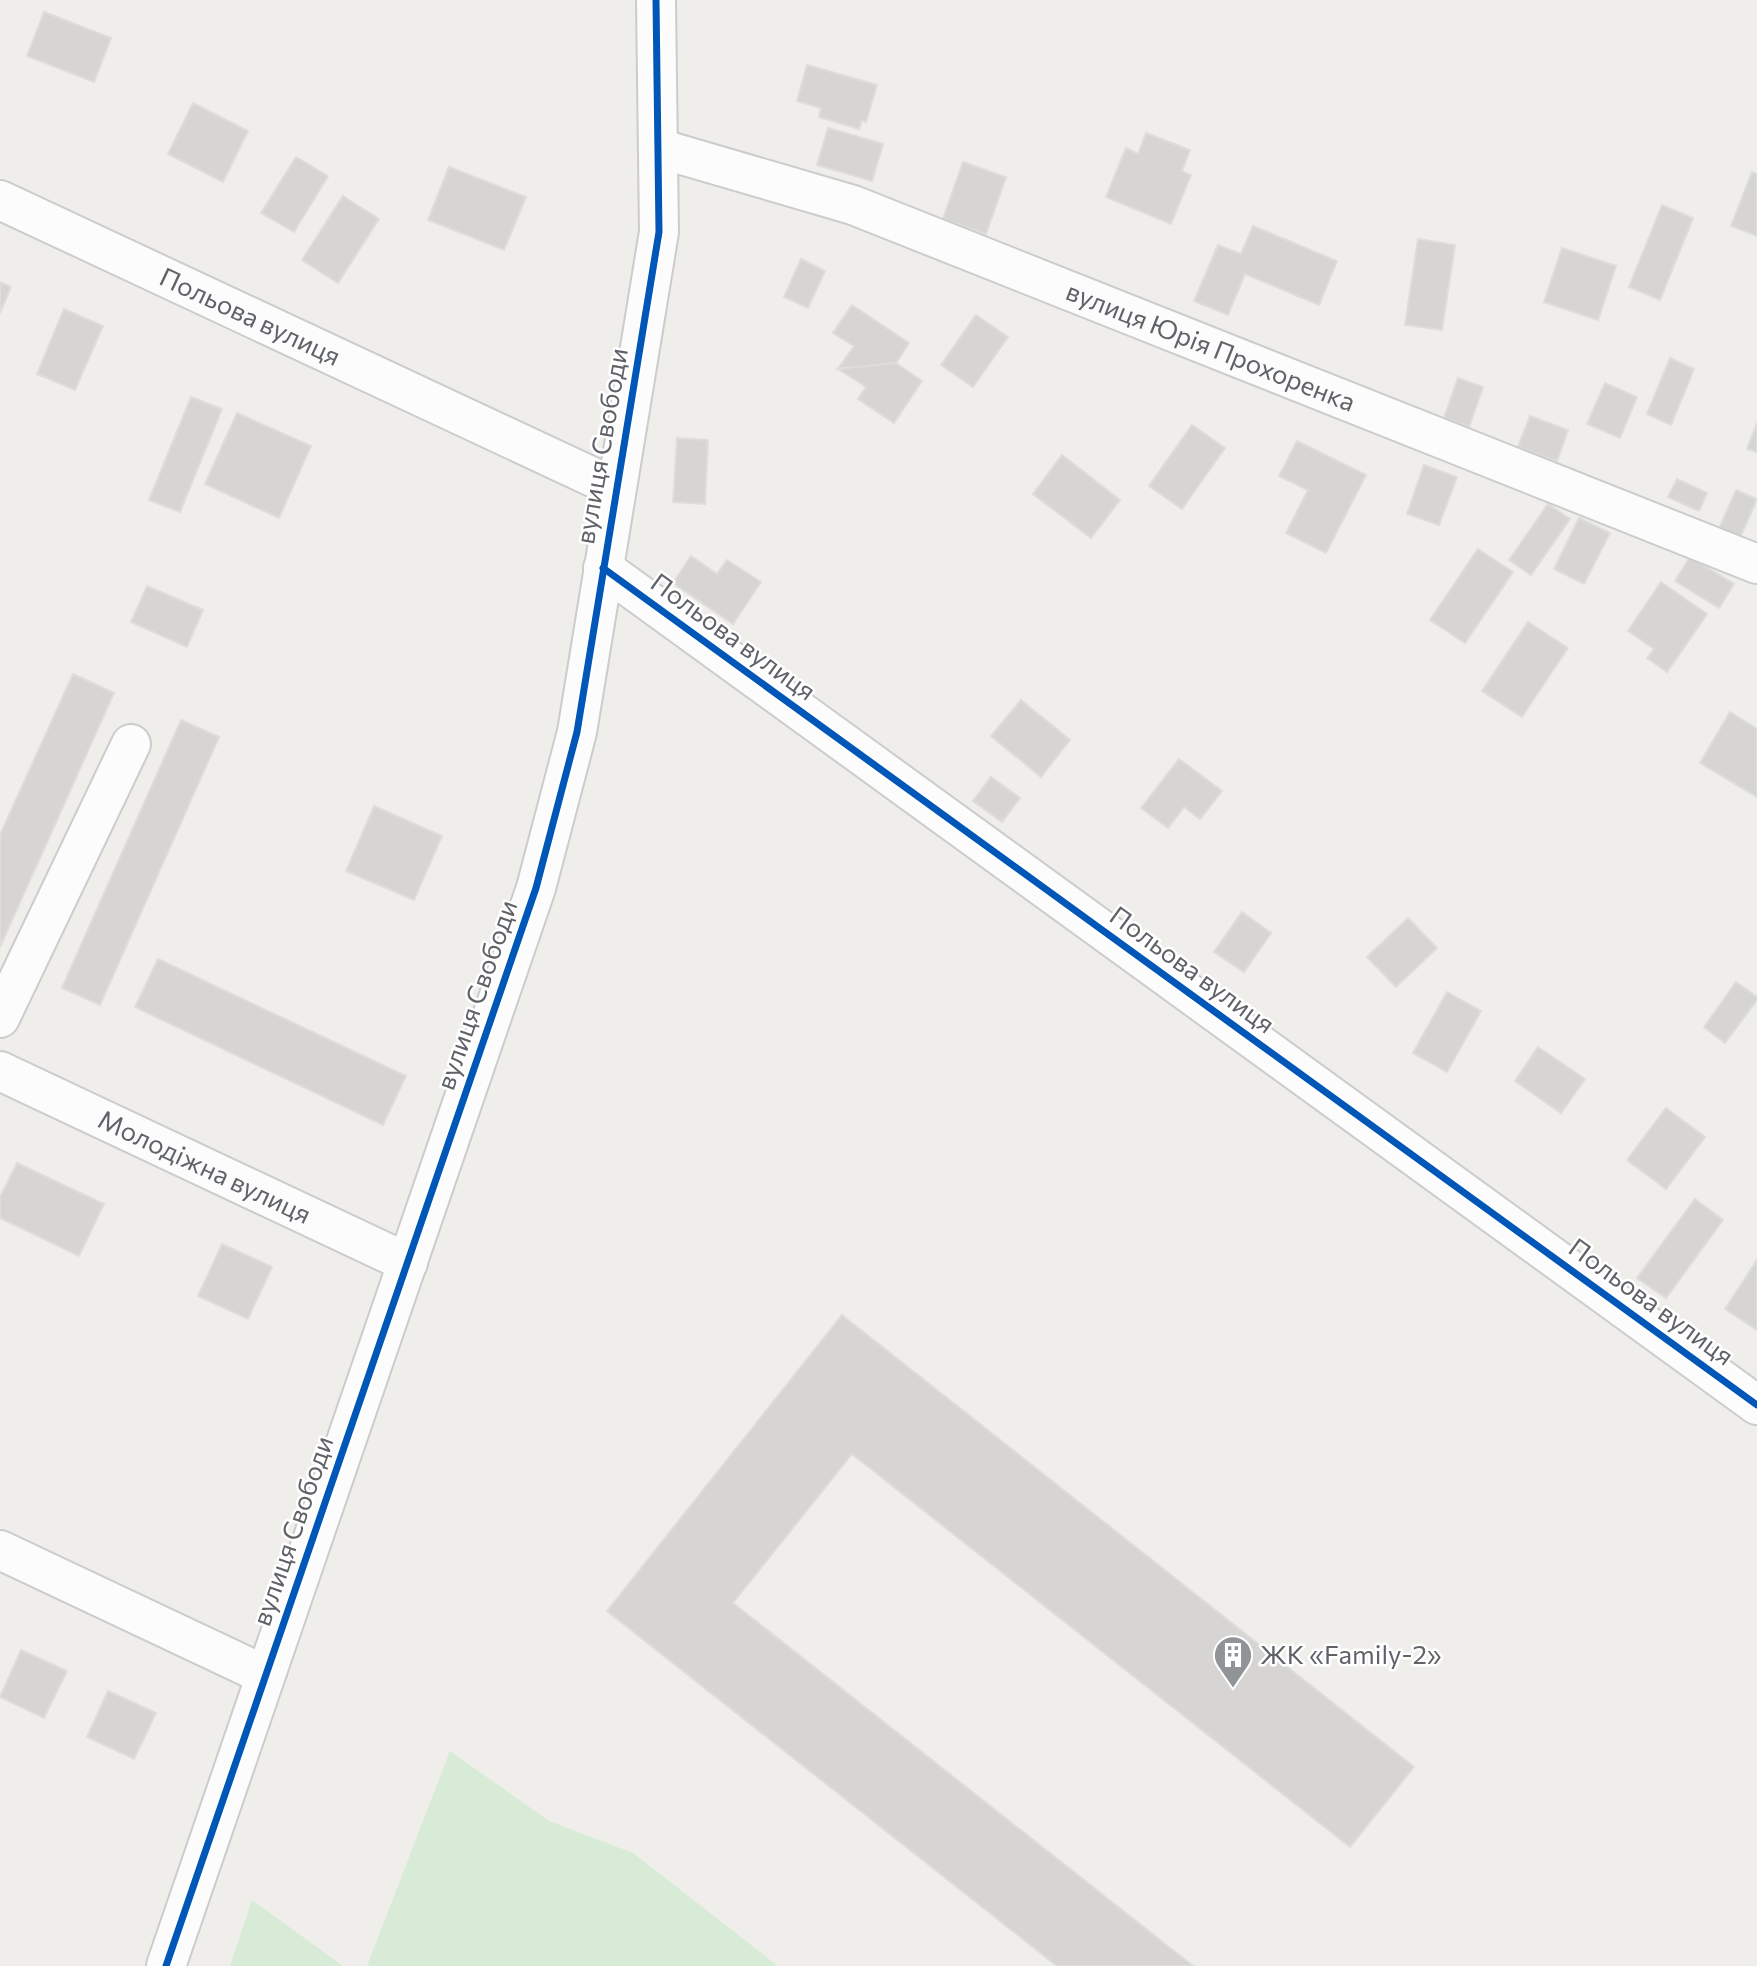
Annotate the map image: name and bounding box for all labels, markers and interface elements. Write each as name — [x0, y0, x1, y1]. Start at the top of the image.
street label: Польова вулиця — [155, 260, 346, 371]
street label: вулиця Юрія Прохоренка — [1062, 274, 1360, 417]
street label: вулиця Свободи — [568, 345, 633, 546]
street label: Польова вулиця — [646, 566, 822, 706]
street label: вулиця Свободи — [429, 896, 523, 1093]
street label: Польова вулиця — [1105, 899, 1281, 1039]
street label: Молодіжна вулиця — [94, 1103, 316, 1229]
street label: Польова вулиця — [1564, 1231, 1740, 1371]
street label: вулиця Свободи — [245, 1432, 339, 1629]
building icon: ЖК «Family-2» — [1212, 1634, 1254, 1689]
place label: ЖК «Family-2» — [1260, 1638, 1442, 1669]

